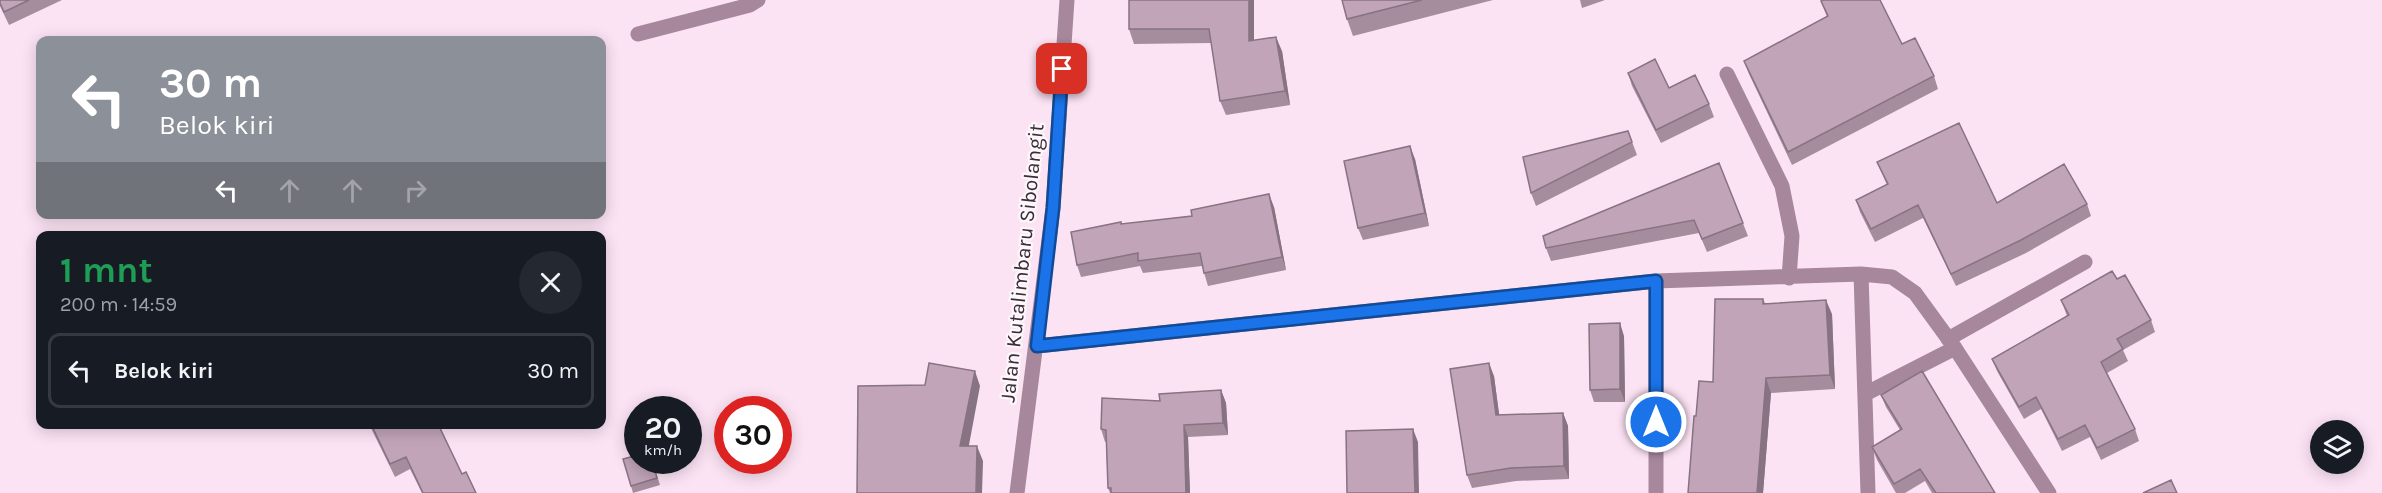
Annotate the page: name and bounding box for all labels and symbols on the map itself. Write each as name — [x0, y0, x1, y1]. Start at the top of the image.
pin — [1036, 43, 1087, 94]
street label: Jalan Kutalimbaru Sibolangit — [995, 122, 1049, 404]
position arrow — [1624, 390, 1688, 454]
speed limit sign: 30 — [714, 396, 792, 474]

